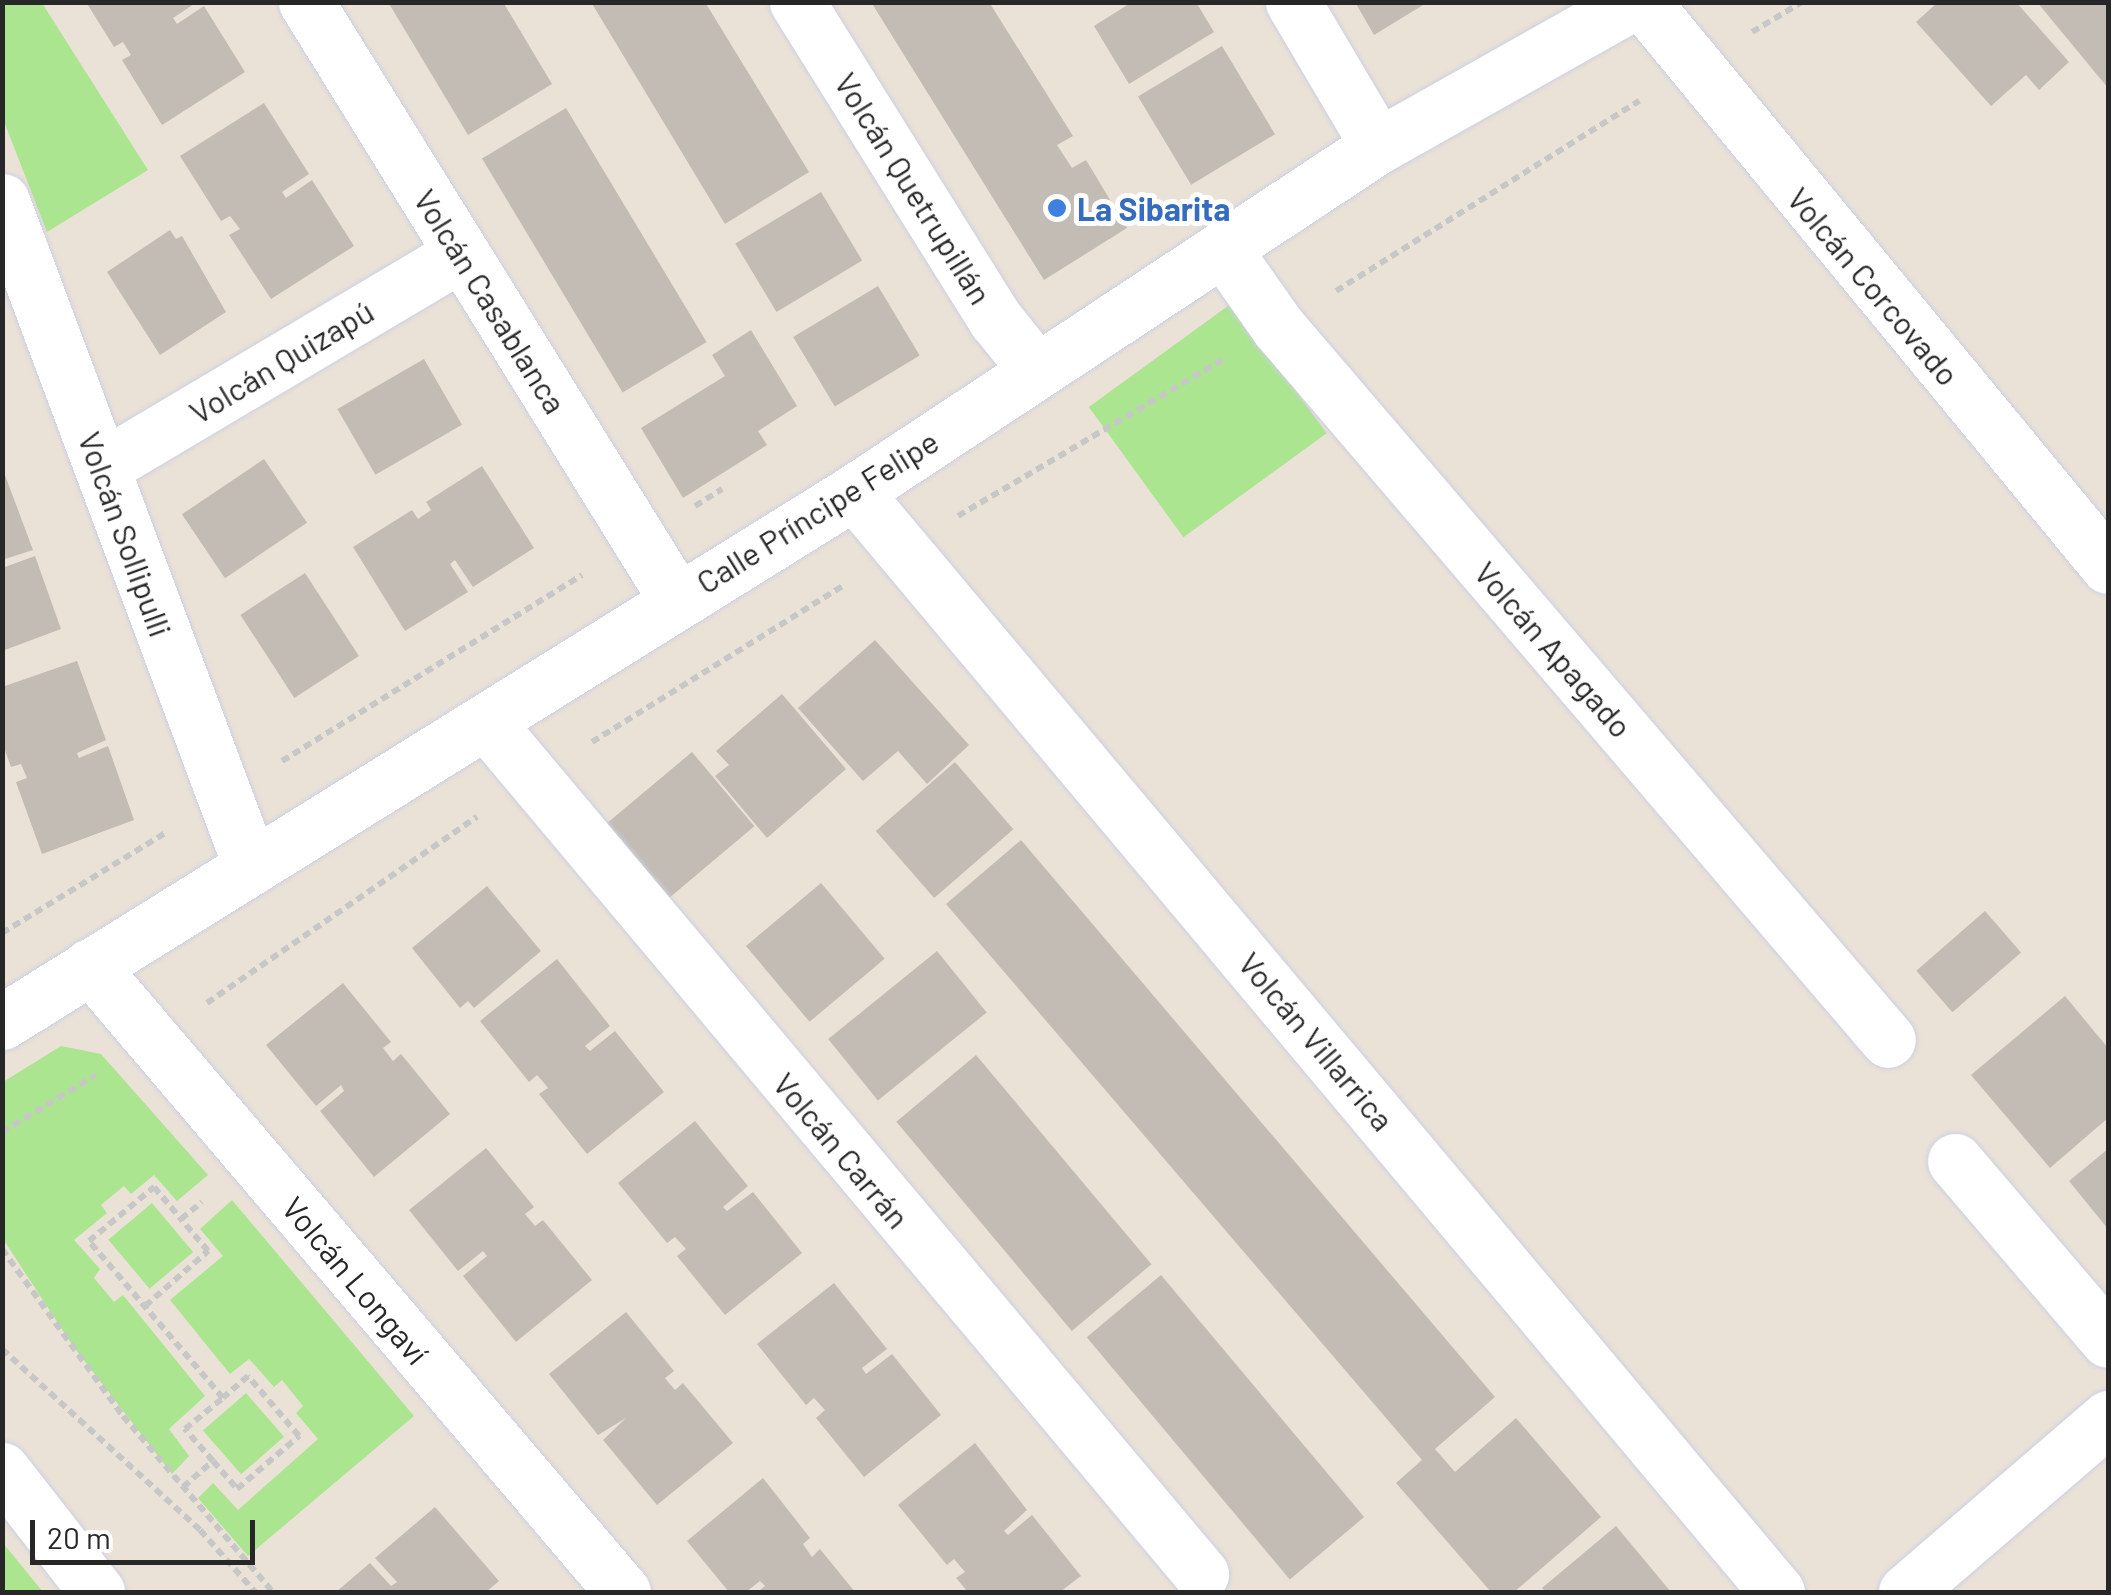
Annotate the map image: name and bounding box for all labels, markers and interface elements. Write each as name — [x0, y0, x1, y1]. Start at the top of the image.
street label: Volcán Quetrupillán — [827, 65, 1001, 311]
street label: Volcán Corcovado — [1780, 179, 1968, 393]
street label: Volcán Casablanca — [407, 182, 575, 420]
place label: La Sibarita — [1077, 189, 1230, 227]
marker: La Sibarita — [1046, 197, 1068, 219]
street label: Volcán Quizapú — [182, 291, 380, 431]
street label: Calle Príncipe Felipe — [689, 421, 945, 601]
street label: Volcán Sollipulli — [71, 426, 181, 642]
street label: Volcán Apagado — [1467, 553, 1641, 745]
street label: Volcán Villarrica — [1231, 944, 1403, 1138]
street label: Volcán Carrán — [766, 1064, 918, 1236]
street label: Volcán Longaví — [275, 1188, 437, 1372]
scale bar — [35, 1500, 260, 1562]
text: 20 m — [47, 1519, 111, 1555]

